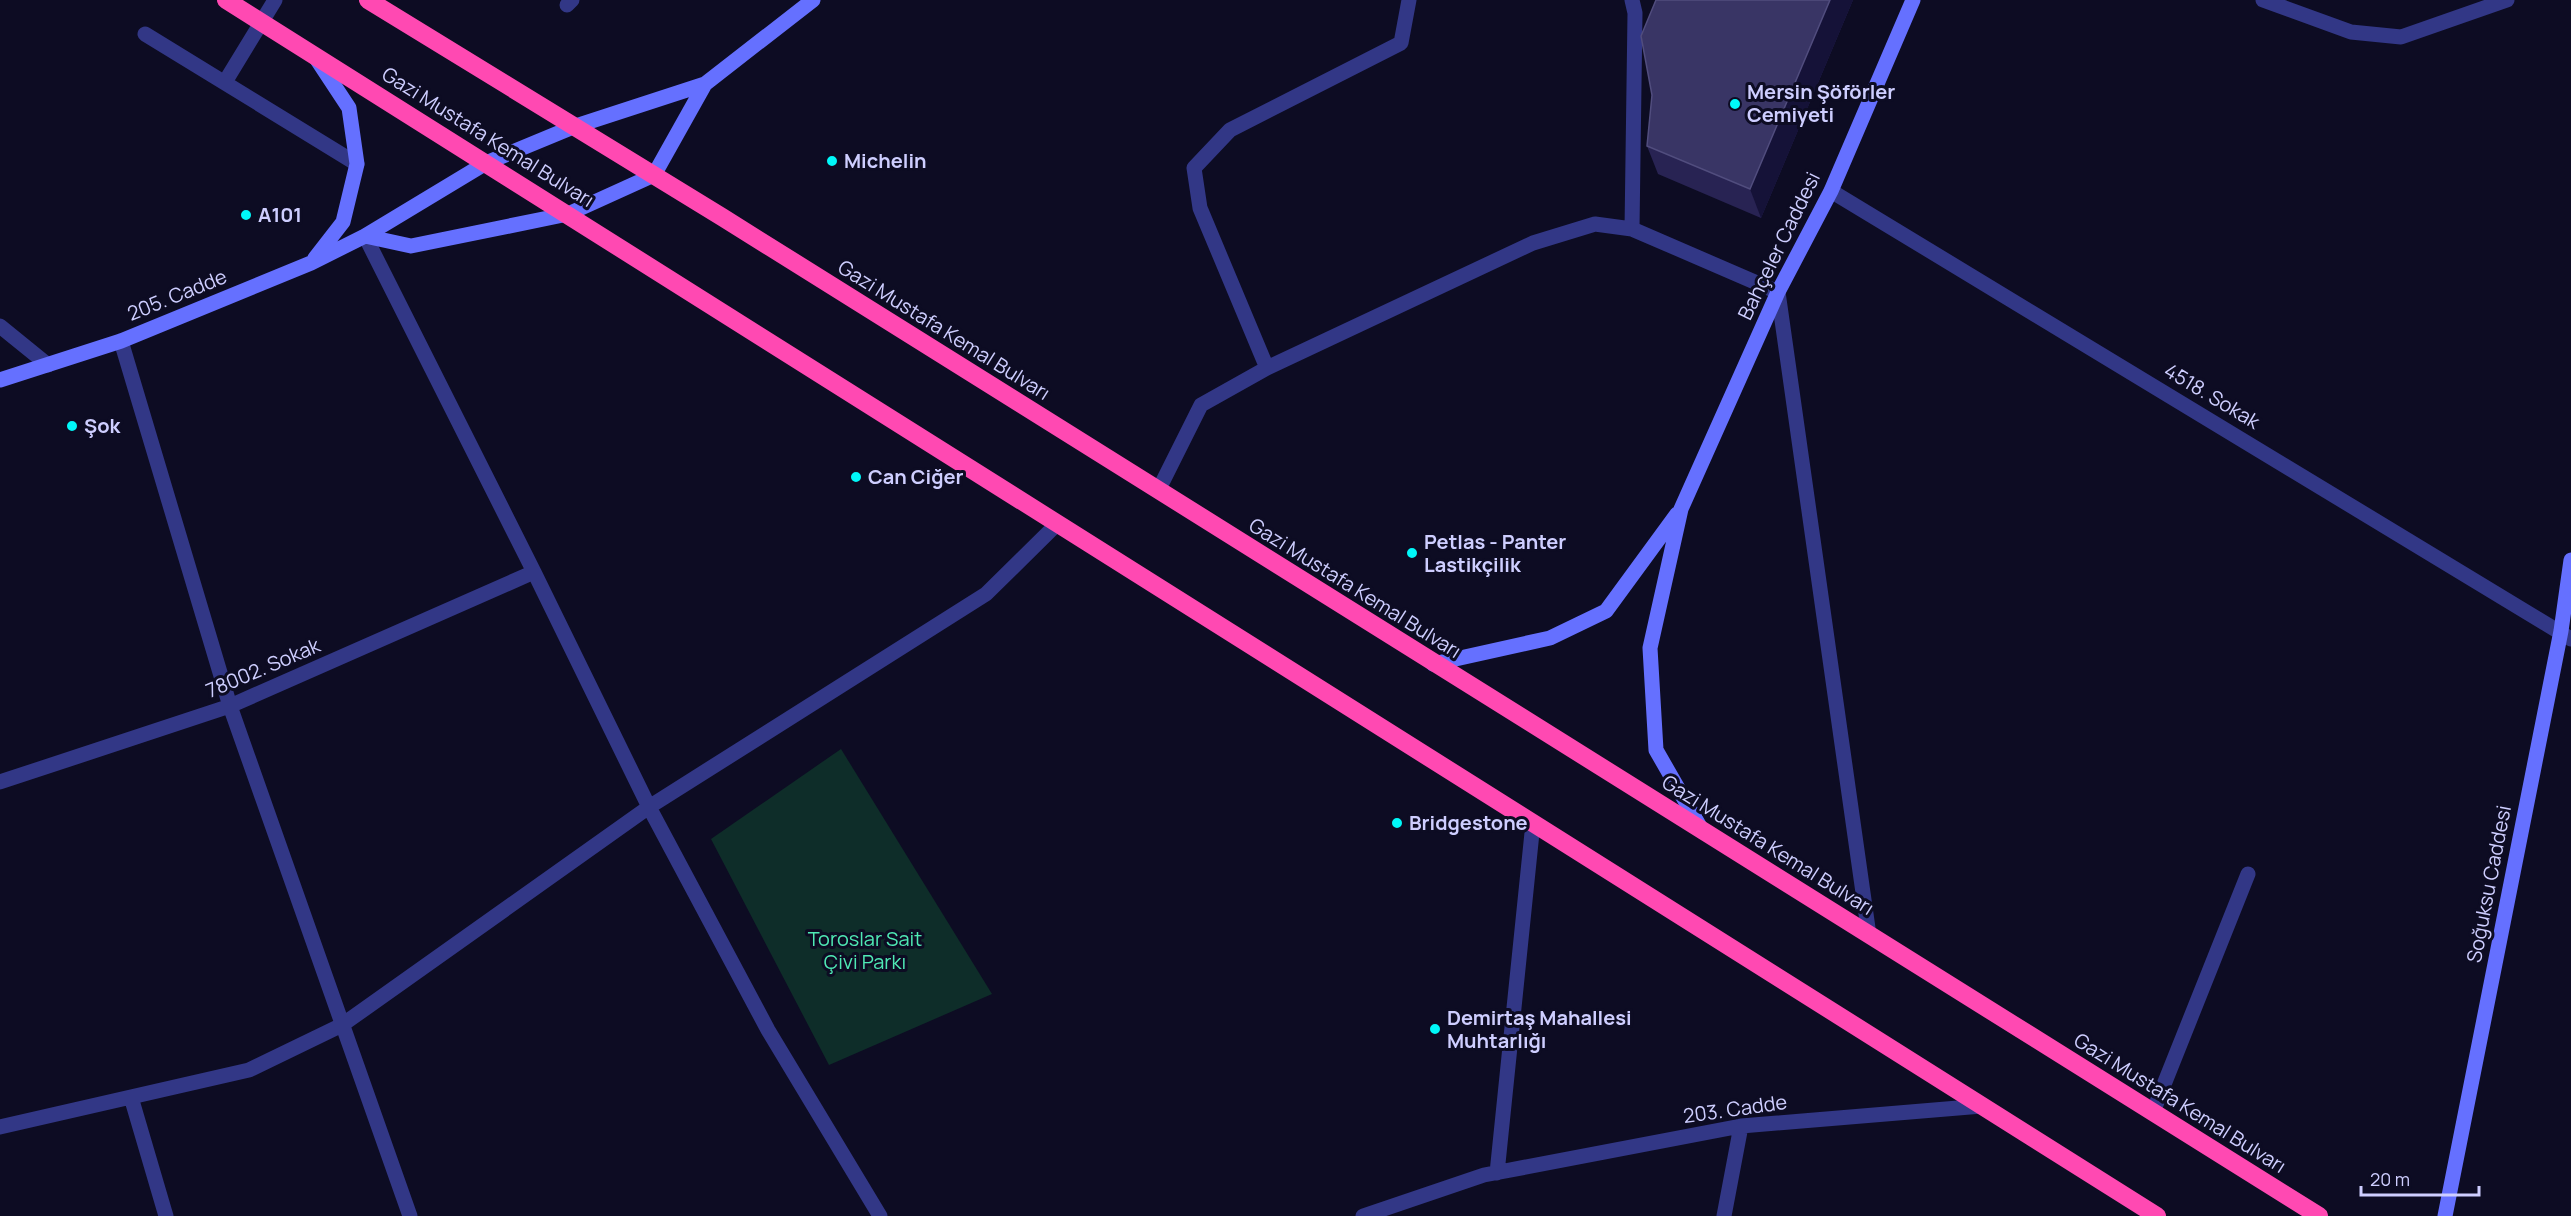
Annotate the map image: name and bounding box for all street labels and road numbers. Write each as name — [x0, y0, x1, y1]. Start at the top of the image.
street label: Gazi Mustafa Kemal Bulvarı — [377, 60, 599, 213]
street label: Bahçeler Caddesi — [1731, 167, 1826, 324]
street label: Gazi Mustafa Kemal Bulvarı — [833, 253, 1055, 406]
street label: 205. Cadde — [123, 262, 231, 327]
street label: 4518. Sokak — [2159, 356, 2266, 435]
street label: Gazi Mustafa Kemal Bulvarı — [1244, 511, 1466, 664]
street label: 78002. Sokak — [202, 631, 325, 704]
street label: Gazi Mustafa Kemal Bulvarı — [1657, 768, 1879, 921]
street label: Soğuksu Caddesi — [2460, 803, 2517, 965]
street label: Gazi Mustafa Kemal Bulvarı — [2069, 1026, 2291, 1179]
street label: 203. Cadde — [1681, 1088, 1789, 1129]

